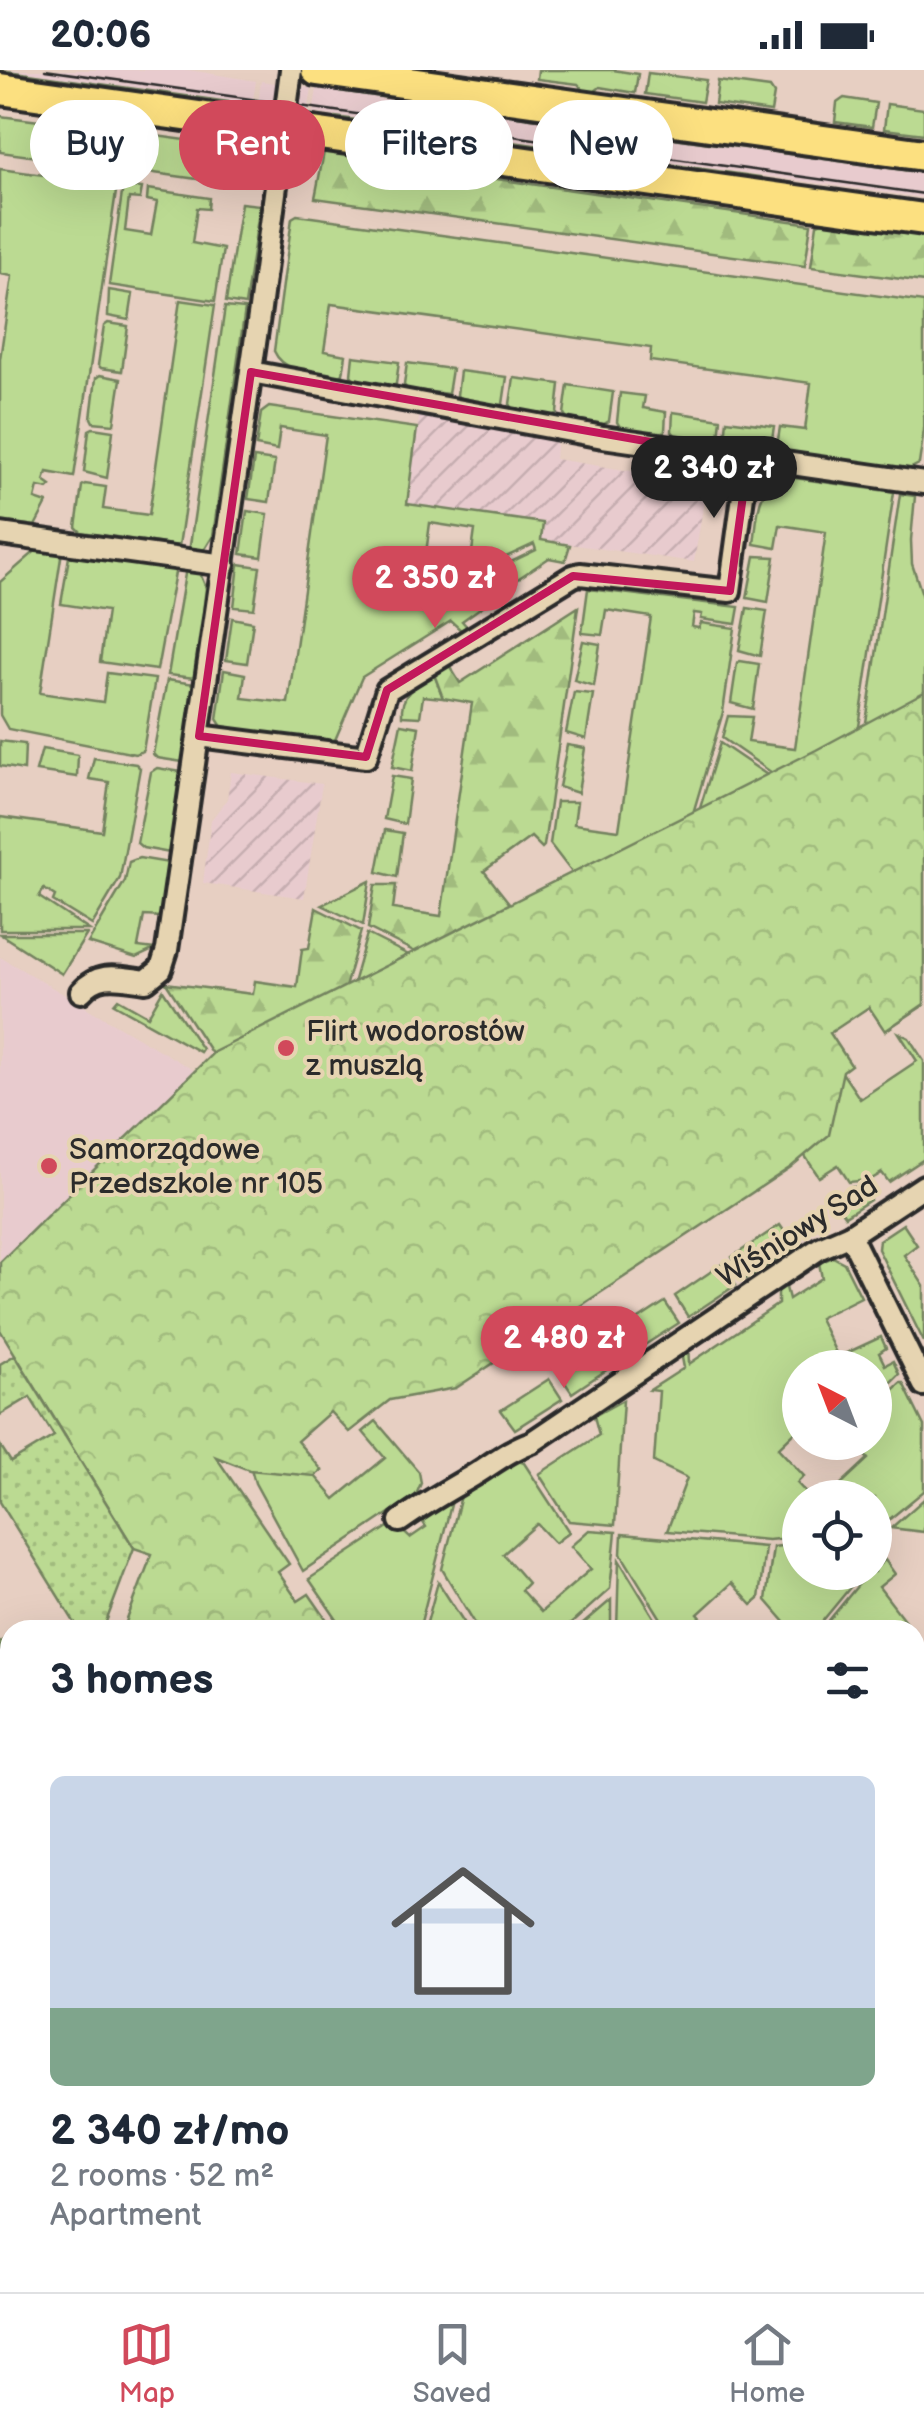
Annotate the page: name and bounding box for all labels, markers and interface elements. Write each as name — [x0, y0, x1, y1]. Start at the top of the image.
text: 20:06 — [50, 13, 152, 58]
chip: Buy — [30, 100, 159, 190]
chip: Rent — [179, 100, 325, 190]
chip: Filters — [345, 100, 513, 190]
chip: New — [533, 100, 673, 190]
pin: 2 340 zł — [611, 436, 817, 521]
text: 2 340 zł — [653, 449, 775, 488]
pin: 2 350 zł — [332, 546, 538, 631]
text: 2 350 zł — [374, 559, 496, 598]
place label: Flirt wodorostów z muszlą — [306, 1014, 525, 1084]
marker: Flirt wodorostów z muszlą — [275, 1037, 297, 1059]
place label: Samorządowe Przedszkole nr 105 — [69, 1132, 323, 1202]
marker: Samorządowe Przedszkole nr 105 — [38, 1155, 60, 1177]
street label: Wiśniowy Sad — [710, 1168, 885, 1296]
pin: 2 480 zł — [461, 1306, 667, 1391]
text: 2 480 zł — [503, 1319, 625, 1358]
north arrow — [782, 1350, 892, 1460]
map controls — [782, 1350, 892, 1590]
button: locate — [782, 1480, 892, 1590]
icon: filters — [820, 1653, 875, 1708]
text: 3 homes — [50, 1655, 213, 1706]
icon: home — [373, 1841, 553, 2021]
text: 2 340 zł/mo — [50, 2106, 289, 2157]
text: 2 rooms · 52 m² — [50, 2157, 274, 2196]
text: Apartment — [50, 2196, 201, 2235]
tab: Map — [119, 2317, 175, 2410]
tab: Saved — [413, 2317, 491, 2410]
tab: Home — [729, 2317, 805, 2410]

